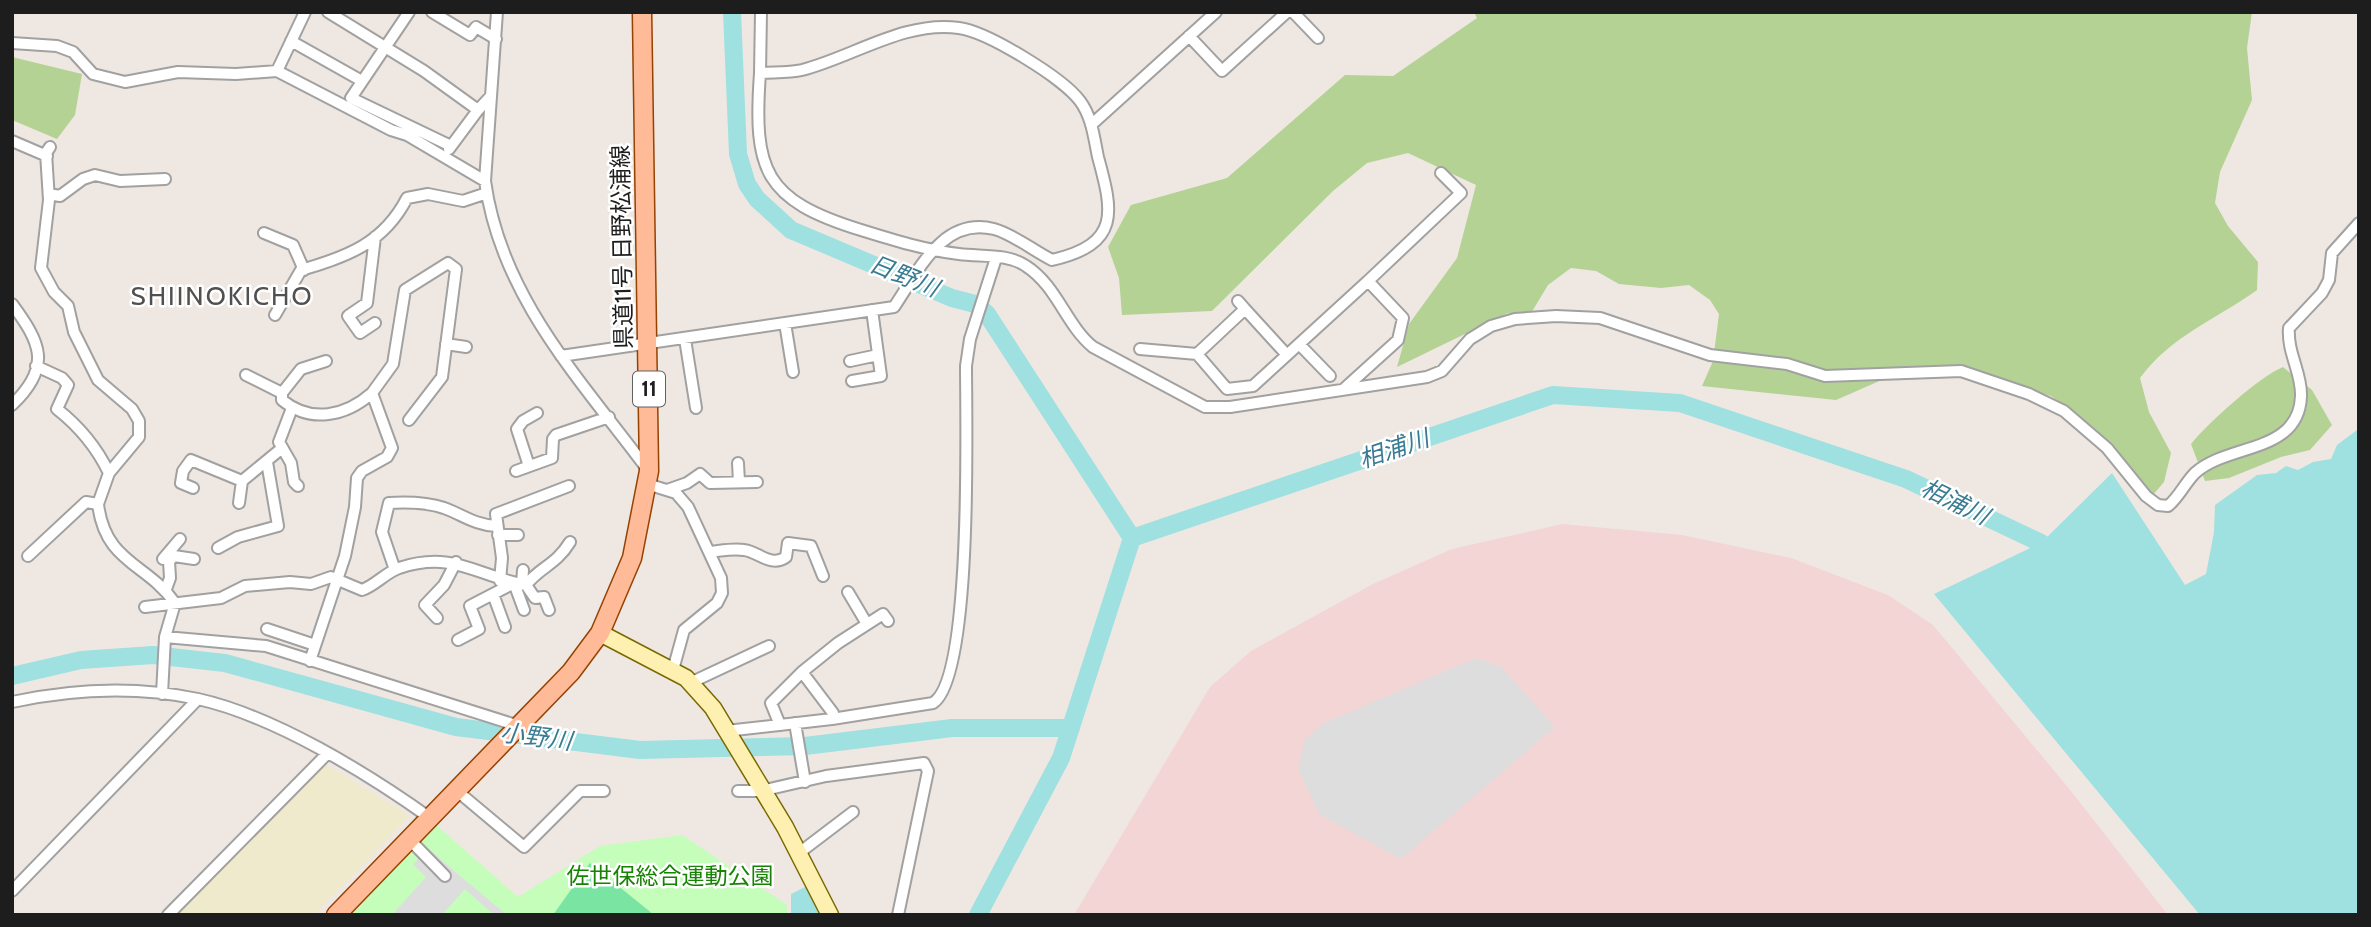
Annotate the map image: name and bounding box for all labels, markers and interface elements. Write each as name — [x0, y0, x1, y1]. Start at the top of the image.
street label: 県道11号 日野松浦線 — [606, 145, 638, 349]
water label: 日野川 — [865, 249, 946, 304]
district label: SHIINOKICHO — [131, 280, 313, 312]
road number: 11 — [633, 372, 665, 406]
water label: 相浦川 — [1355, 422, 1435, 474]
water label: 相浦川 — [1917, 473, 1997, 532]
water label: 小野川 — [499, 718, 577, 756]
park label: 佐世保総合運動公園 — [567, 862, 774, 890]

